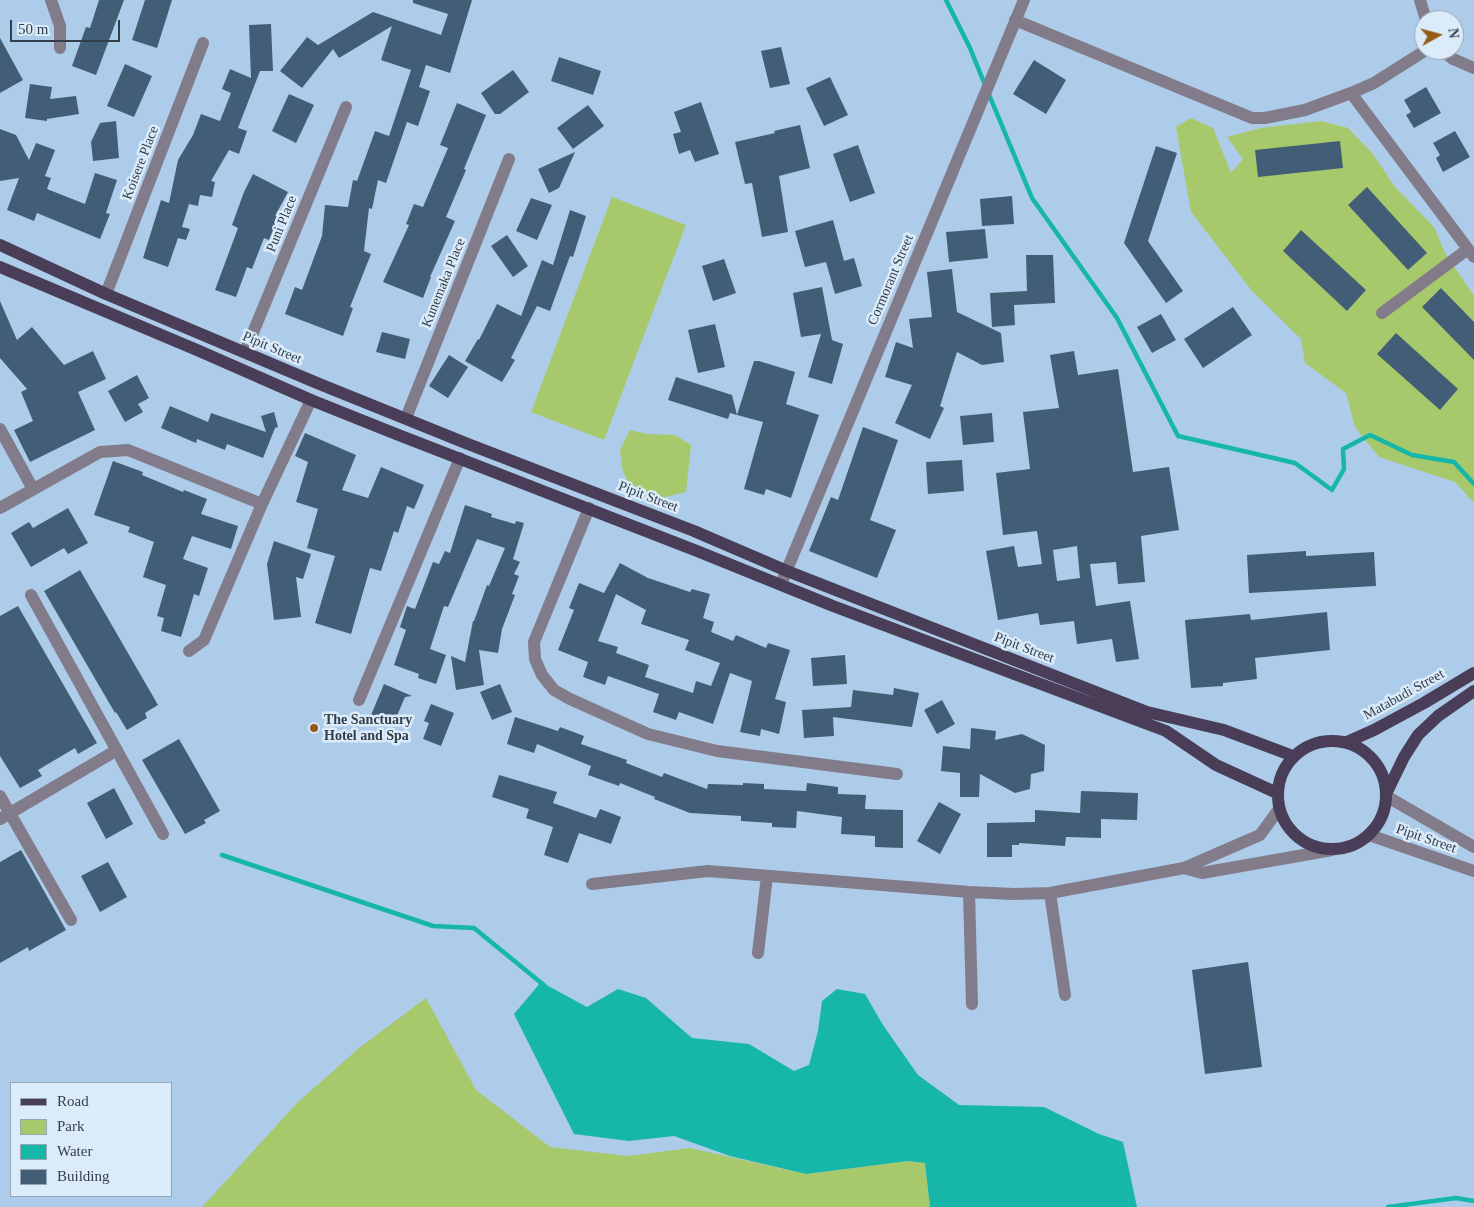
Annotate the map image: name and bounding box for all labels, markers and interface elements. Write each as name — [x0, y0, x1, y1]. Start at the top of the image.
scale bar — [12, 10, 122, 42]
north arrow — [1414, 10, 1464, 60]
text: 50 m — [18, 21, 48, 37]
text: N — [1445, 27, 1461, 39]
street label: Koisere Place — [119, 124, 163, 202]
street label: Puni Place — [263, 193, 301, 255]
street label: Cormorant Street — [864, 232, 918, 328]
street label: Kunemaka Place — [419, 236, 469, 330]
street label: Pipit Street — [240, 328, 304, 368]
street label: Pipit Street — [616, 478, 680, 516]
street label: Pipit Street — [992, 629, 1056, 667]
street label: Matabudi Street — [1361, 666, 1447, 724]
place label: The Sanctuary Hotel and Spa — [324, 712, 412, 744]
marker: The Sanctuary Hotel and Spa — [308, 722, 320, 734]
street label: Pipit Street — [1394, 821, 1458, 857]
legend — [10, 1082, 172, 1197]
text: Road — [57, 1093, 89, 1109]
text: Park — [57, 1118, 85, 1134]
text: Water — [57, 1143, 92, 1159]
text: Building — [57, 1168, 110, 1184]

